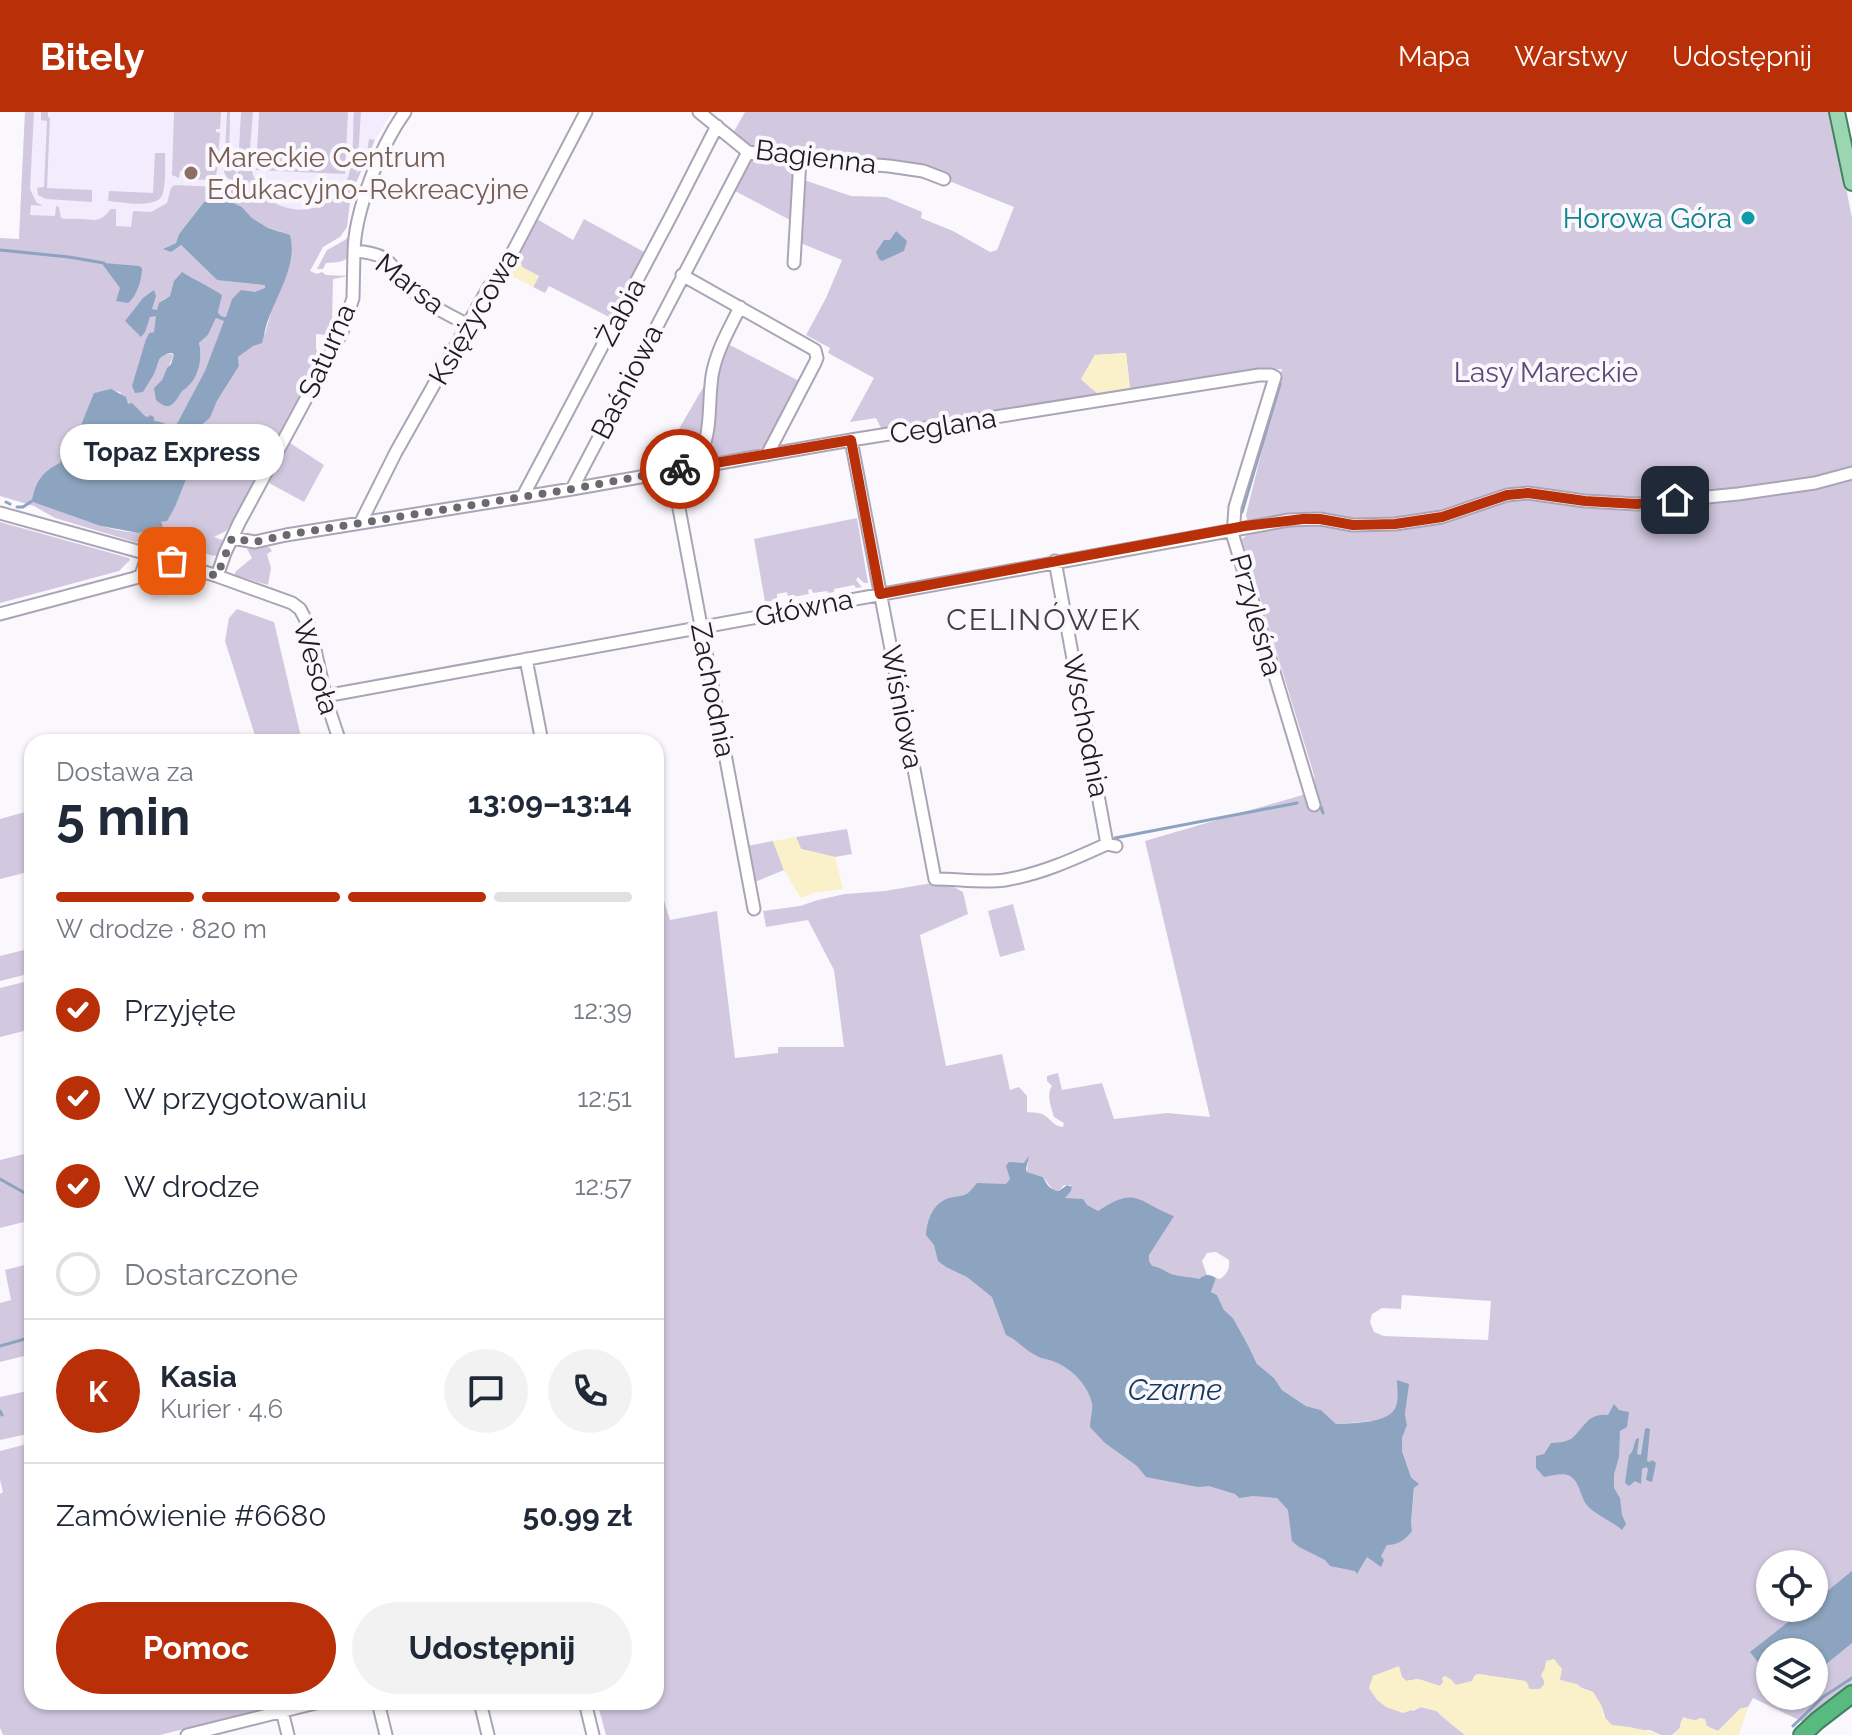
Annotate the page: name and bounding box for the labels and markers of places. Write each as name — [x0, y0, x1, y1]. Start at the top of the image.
place label: Mareckie Centrum Edukacyjno-Rekreacyjne — [207, 141, 529, 206]
marker: Mareckie Centrum Edukacyjno-Rekreacyjne — [182, 164, 200, 182]
place label: Horowa Góra — [1563, 202, 1732, 235]
marker: Horowa Góra — [1739, 209, 1757, 227]
callout: Topaz Express — [60, 425, 284, 481]
pin — [1641, 466, 1709, 534]
pin — [138, 527, 206, 595]

